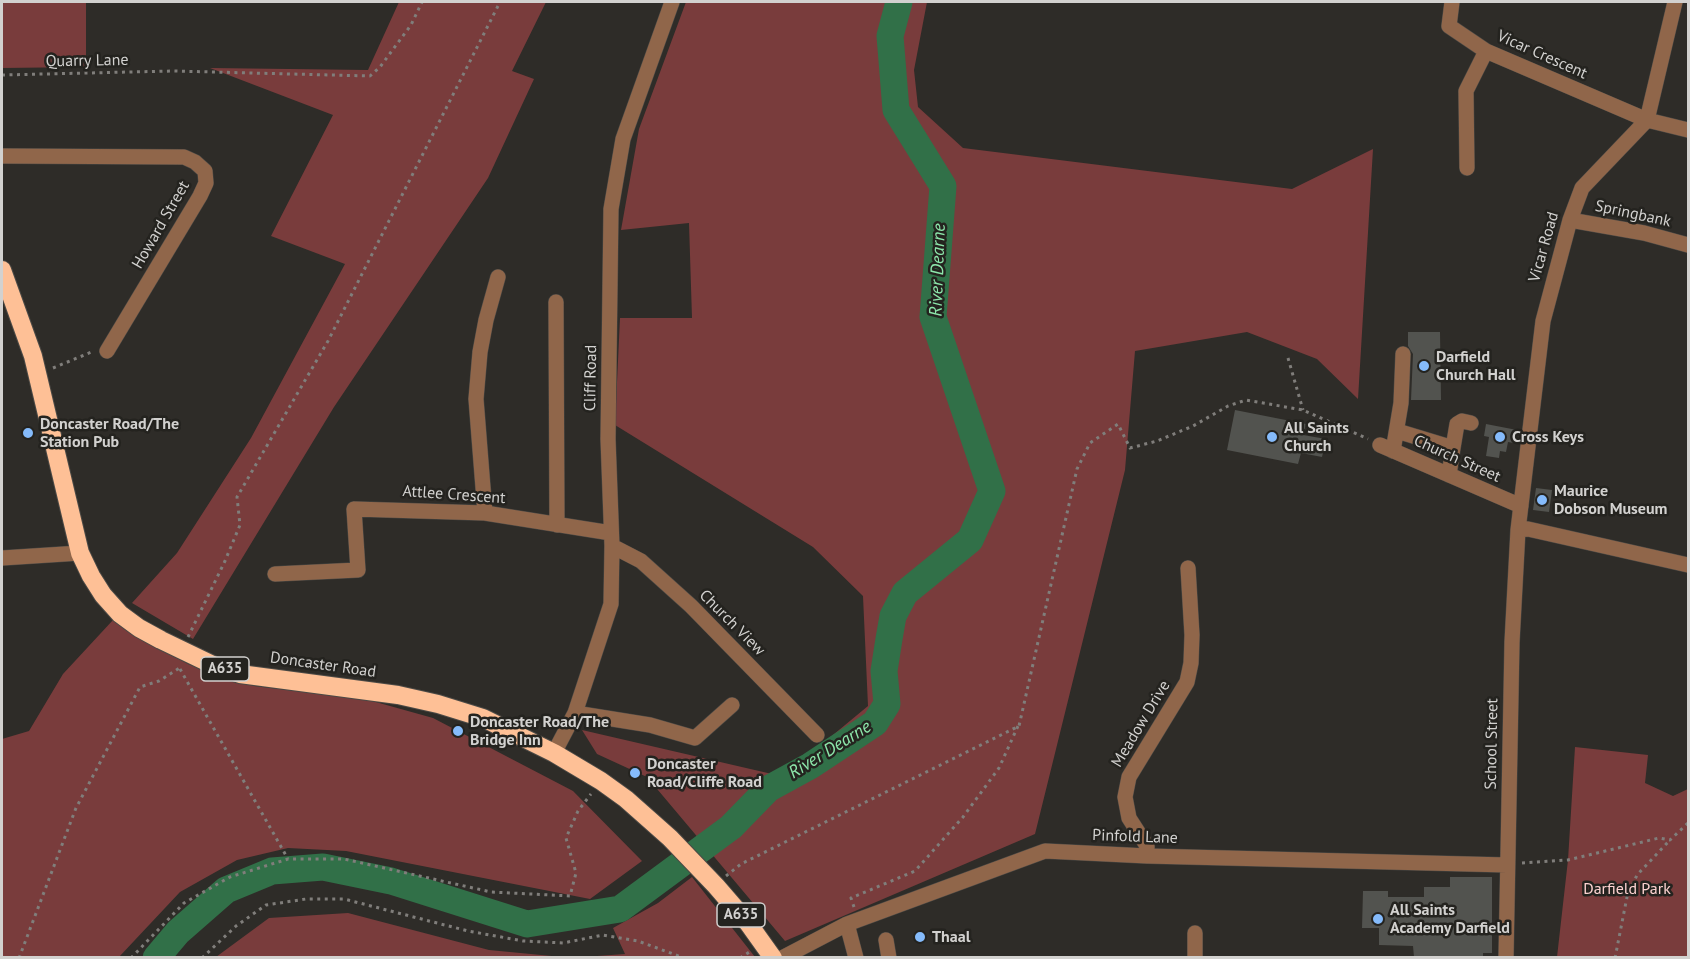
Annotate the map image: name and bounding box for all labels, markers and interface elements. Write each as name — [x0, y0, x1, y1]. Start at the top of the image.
street label: Vicar Crescent — [1494, 27, 1590, 83]
street label: Quarry Lane — [45, 51, 129, 71]
street label: Howard Street — [128, 178, 194, 272]
street label: Springbank — [1593, 197, 1673, 231]
street label: Vicar Road — [1525, 210, 1563, 284]
water label: River Dearne — [926, 223, 950, 317]
street label: Cliff Road — [581, 345, 601, 411]
place label: Darfield Church Hall — [1436, 347, 1515, 385]
marker: Darfield Church Hall — [1417, 359, 1431, 373]
place label: Doncaster Road/The Station Pub — [40, 414, 179, 452]
place label: All Saints Church — [1284, 418, 1349, 456]
marker: Doncaster Road/The Station Pub — [21, 426, 35, 440]
place label: Cross Keys — [1512, 427, 1584, 447]
marker: All Saints Church — [1265, 430, 1279, 444]
marker: Cross Keys — [1493, 430, 1507, 444]
street label: Church Street — [1411, 431, 1503, 487]
place label: Maurice Dobson Museum — [1554, 481, 1667, 519]
street label: Attlee Crescent — [402, 482, 506, 508]
marker: Maurice Dobson Museum — [1535, 493, 1549, 507]
street label: Church View — [695, 586, 769, 660]
street label: Doncaster Road — [269, 648, 377, 682]
road number: A635 — [201, 657, 249, 681]
street label: Meadow Drive — [1108, 677, 1174, 771]
street label: School Street — [1482, 698, 1502, 790]
place label: Doncaster Road/The Bridge Inn — [470, 712, 609, 750]
water label: River Dearne — [785, 716, 875, 784]
marker: Doncaster Road/The Bridge Inn — [451, 724, 465, 738]
place label: Doncaster Road/Cliffe Road — [647, 754, 762, 792]
marker: Doncaster Road/Cliffe Road — [628, 766, 642, 780]
street label: Pinfold Lane — [1092, 826, 1178, 848]
park label: Darfield Park — [1583, 879, 1671, 899]
place label: All Saints Academy Darfield — [1390, 900, 1510, 938]
road number: A635 — [717, 903, 765, 927]
marker: All Saints Academy Darfield — [1371, 912, 1385, 926]
place label: Thaal — [932, 927, 970, 947]
marker: Thaal — [913, 930, 927, 944]

